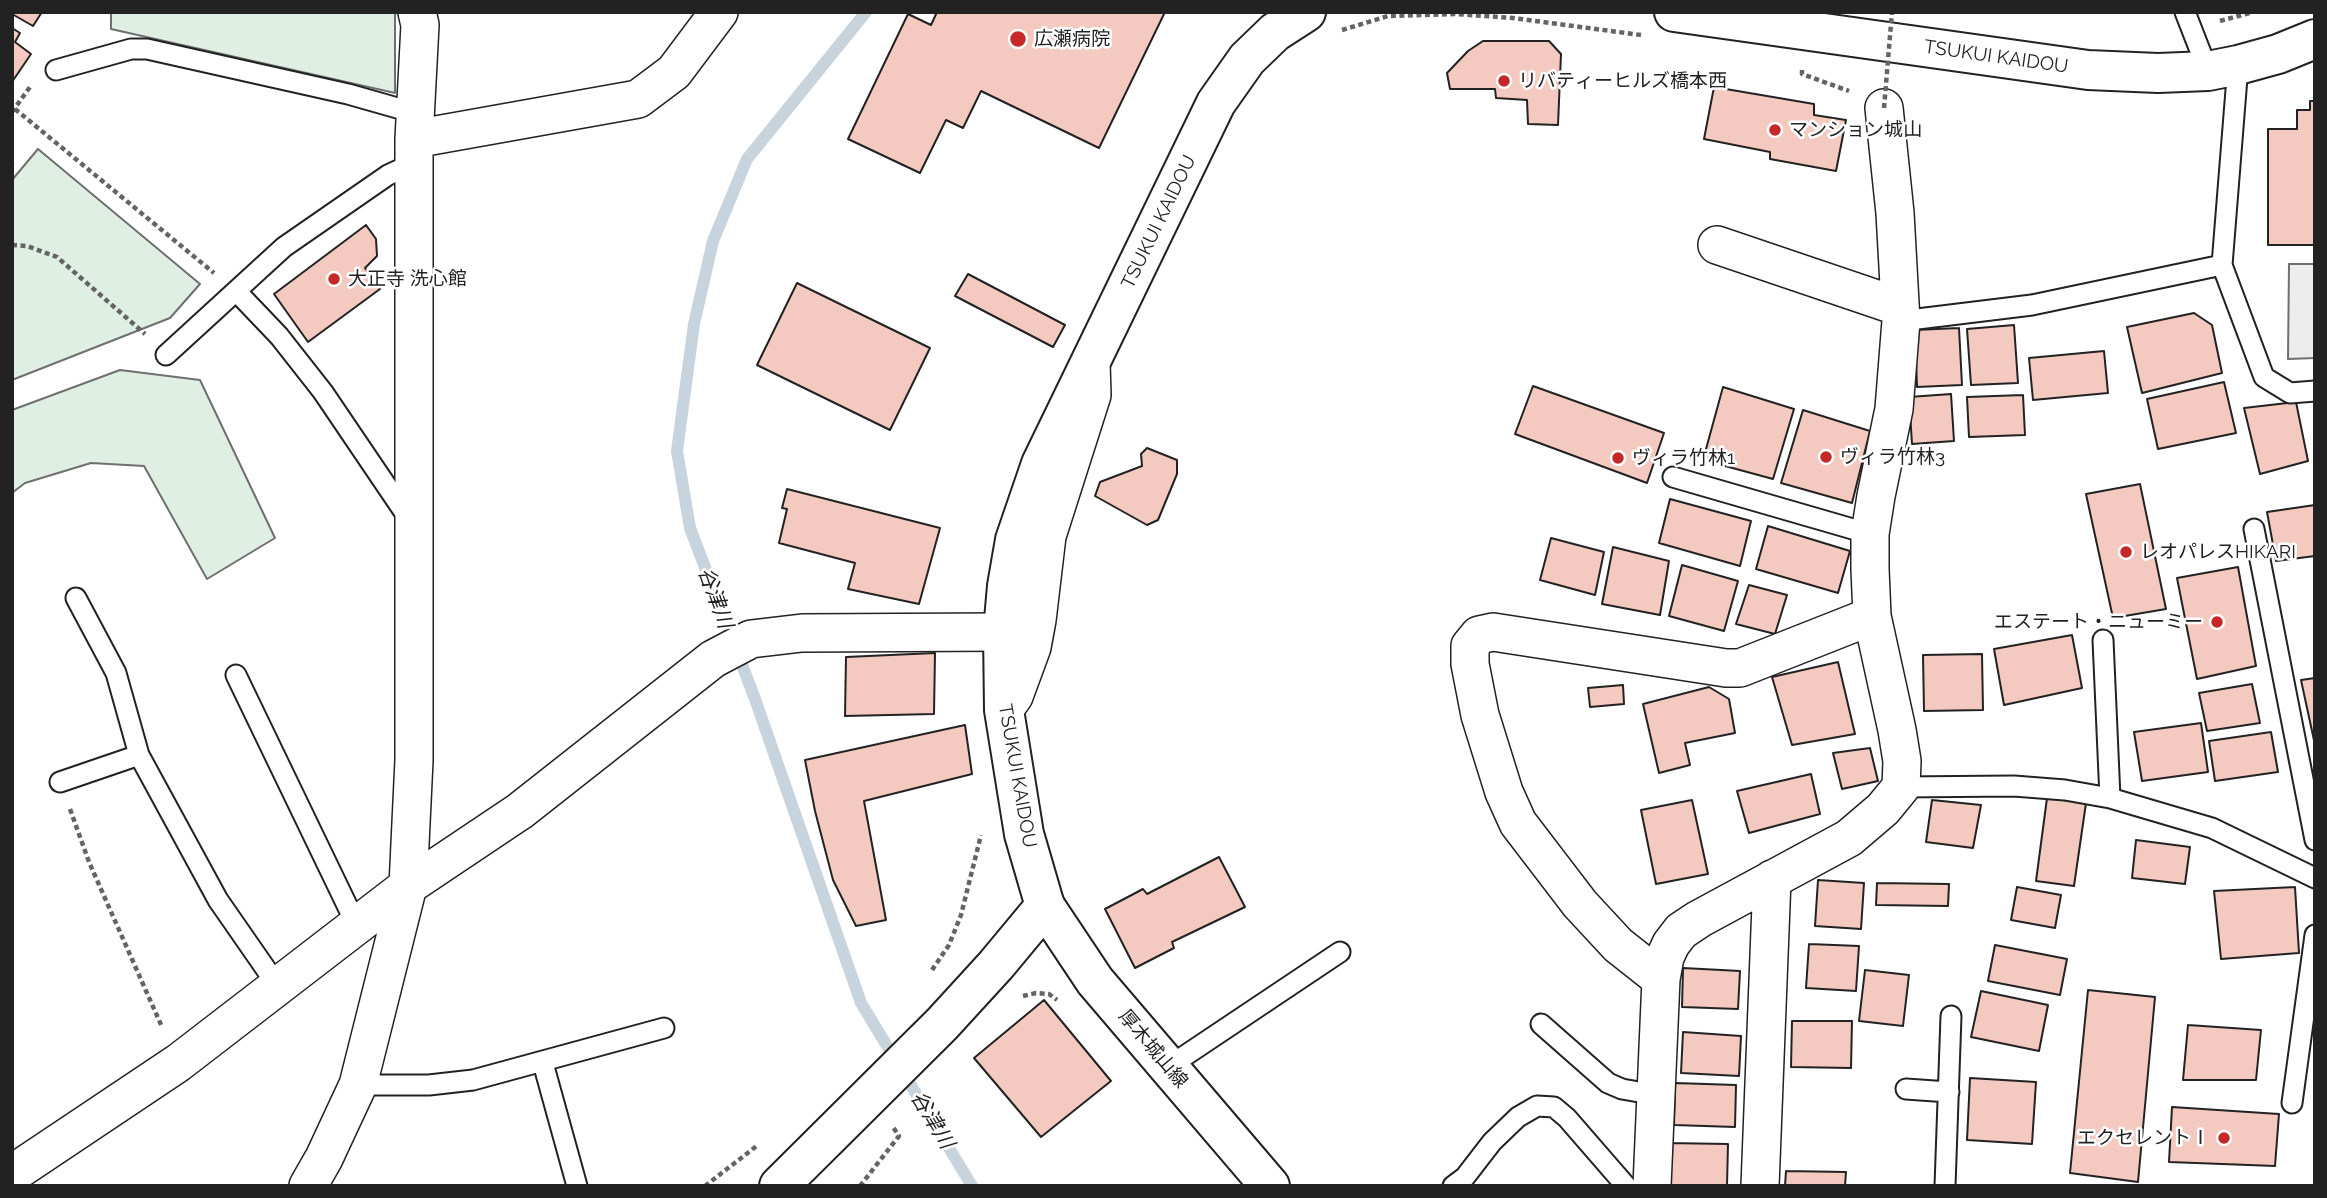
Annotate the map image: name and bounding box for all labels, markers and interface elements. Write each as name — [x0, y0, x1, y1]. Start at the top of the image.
place label: 広瀬病院 — [1034, 28, 1110, 50]
marker: 広瀬病院 — [1008, 29, 1028, 49]
street label: TSUKUI KAIDOU — [1922, 36, 2070, 78]
place label: リバティーヒルズ橋本西 — [1518, 70, 1727, 92]
marker: リバティーヒルズ橋本西 — [1496, 73, 1512, 89]
place label: マンション城山 — [1789, 119, 1922, 141]
marker: マンション城山 — [1767, 122, 1783, 138]
street label: TSUKUI KAIDOU — [1117, 152, 1201, 292]
place label: 大正寺 洗心館 — [348, 268, 467, 290]
marker: 大正寺 洗心館 — [326, 271, 342, 287]
place label: ヴィラ竹林3 — [1840, 446, 1945, 468]
place label: ヴィラ竹林1 — [1632, 447, 1735, 469]
marker: ヴィラ竹林3 — [1818, 449, 1834, 465]
marker: ヴィラ竹林1 — [1610, 450, 1626, 466]
place label: レオパレスHIKARI — [2140, 541, 2296, 563]
marker: レオパレスHIKARI — [2118, 544, 2134, 560]
water label: 谷津川 — [692, 564, 738, 632]
place label: エステート・ニューミー — [1994, 611, 2203, 633]
marker: エステート・ニューミー — [2209, 614, 2225, 630]
street label: TSUKUI KAIDOU — [993, 702, 1041, 850]
street label: 厚木城山線 — [1114, 1005, 1192, 1093]
water label: 谷津川 — [905, 1087, 959, 1153]
place label: エクセレントⅠ — [2077, 1127, 2210, 1149]
marker: エクセレントⅠ — [2216, 1130, 2232, 1146]

